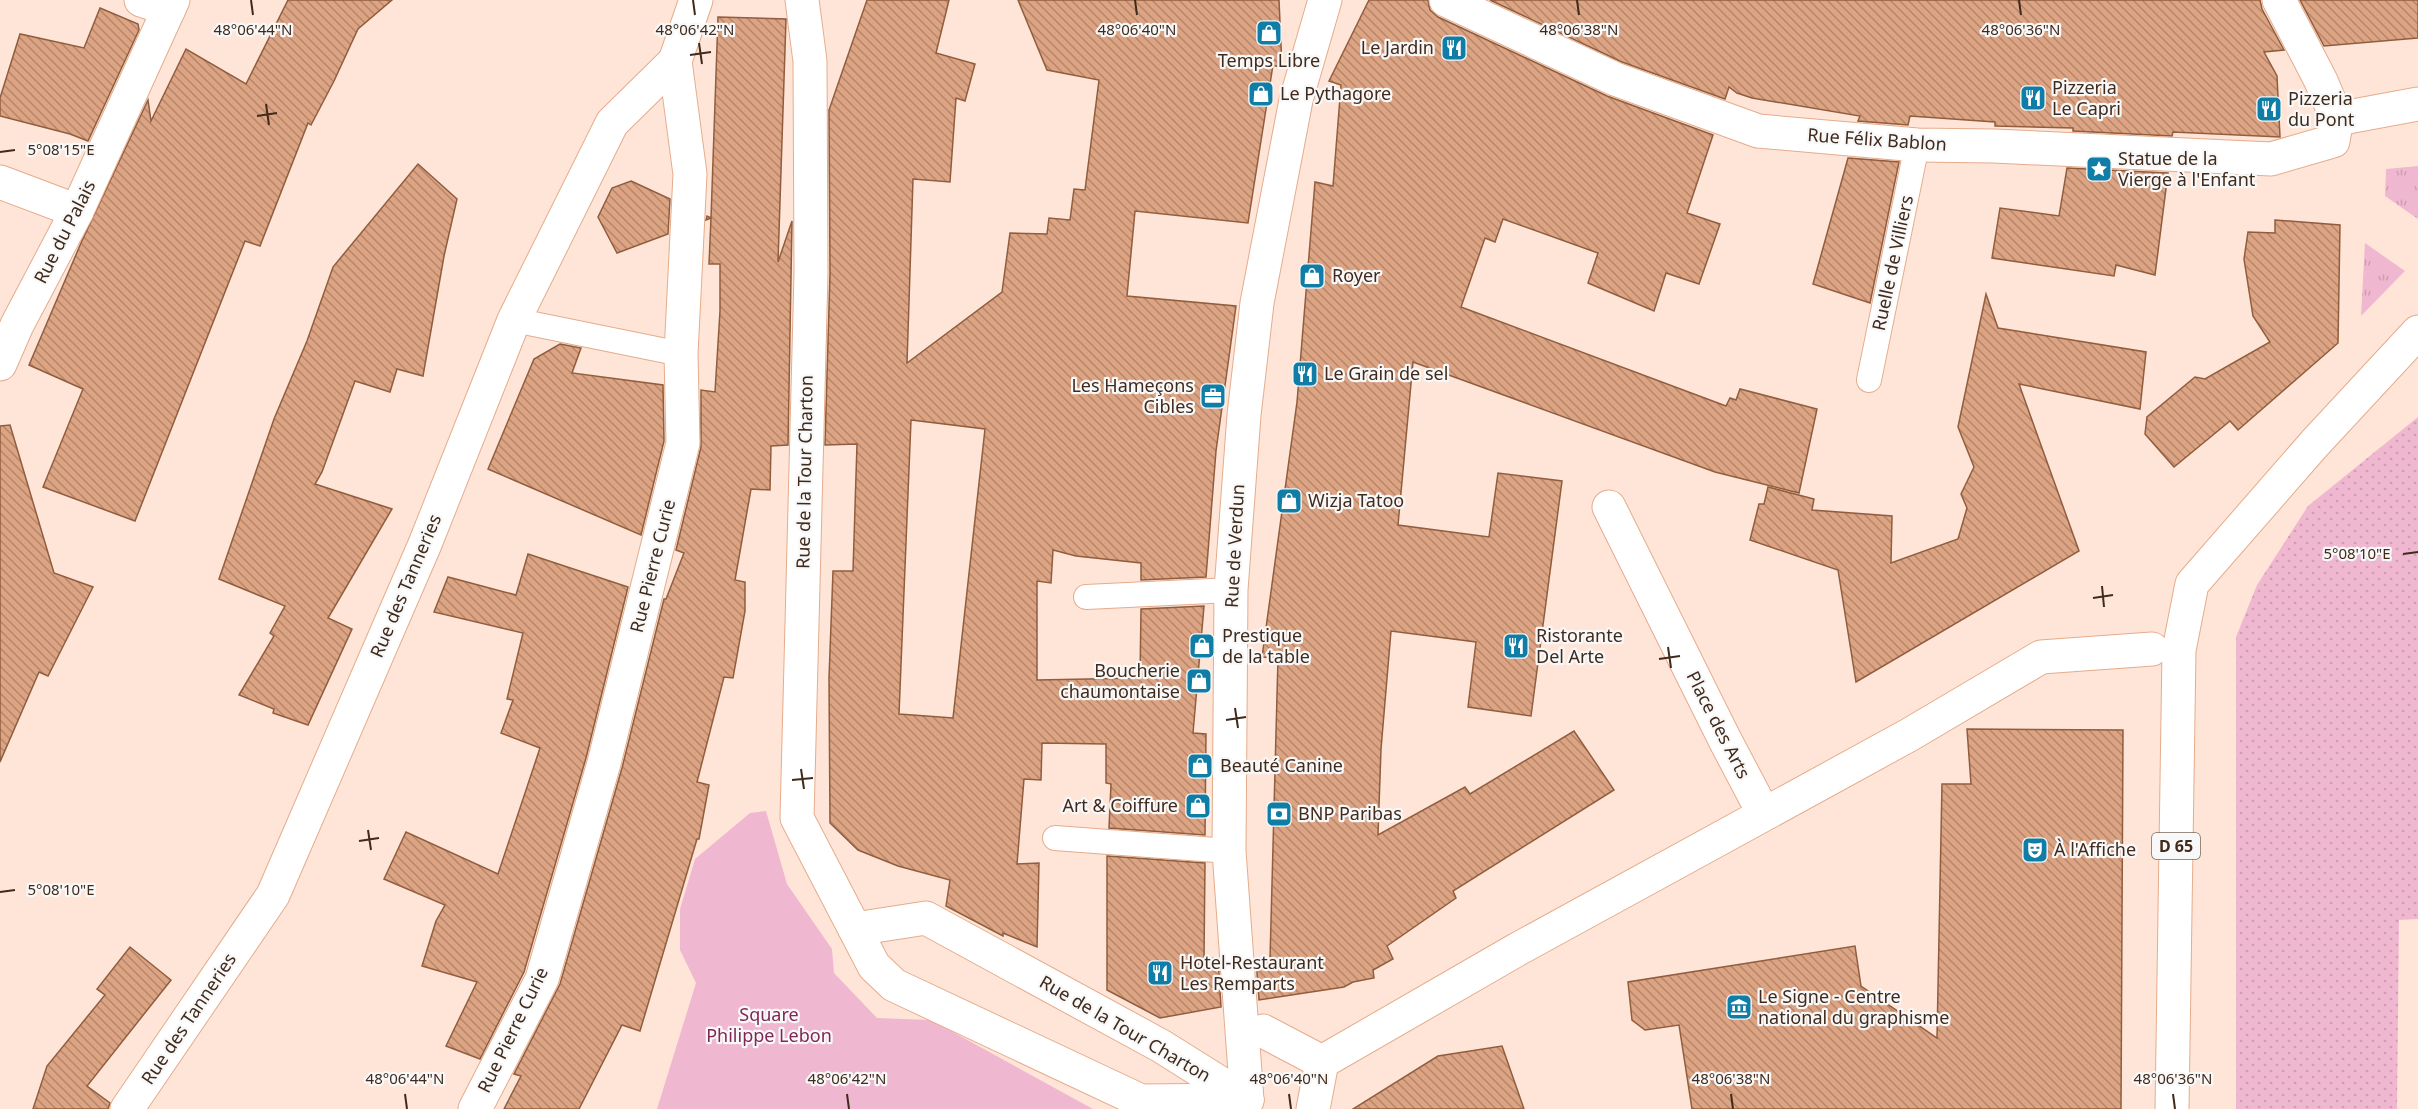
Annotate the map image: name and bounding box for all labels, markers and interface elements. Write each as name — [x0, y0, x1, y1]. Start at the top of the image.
shop icon: Temps Libre — [1254, 18, 1284, 48]
text: 48°06'44"N — [214, 19, 292, 39]
text: 48°06'42"N — [656, 19, 734, 39]
text: 48°06'40"N — [1098, 19, 1176, 39]
text: 48°06'38"N — [1540, 19, 1618, 39]
text: 48°06'36"N — [1982, 19, 2060, 39]
restaurant icon: Le Jardin — [1439, 33, 1469, 63]
place label: Le Jardin — [1361, 35, 1434, 59]
place label: Temps Libre — [1218, 48, 1320, 72]
place label: Pizzeria Le Capri — [2052, 75, 2121, 120]
shop icon: Le Pythagore — [1246, 79, 1276, 109]
place label: Le Pythagore — [1280, 81, 1391, 105]
restaurant icon: Pizzeria Le Capri — [2018, 83, 2048, 113]
place label: Pizzeria du Pont — [2288, 86, 2355, 131]
restaurant icon: Pizzeria du Pont — [2254, 94, 2284, 124]
street label: Rue Félix Bablon — [1807, 122, 1948, 156]
text: 5°08'15"E — [27, 139, 95, 159]
place label: Statue de la Vierge à l'Enfant — [2118, 146, 2256, 191]
place icon: Statue de la Vierge à l'Enfant — [2084, 154, 2114, 184]
street label: Rue du Palais — [28, 176, 100, 287]
street label: Ruelle de Villiers — [1866, 193, 1918, 333]
shop icon: Royer — [1297, 261, 1327, 291]
place label: Royer — [1332, 263, 1381, 287]
restaurant icon: Le Grain de sel — [1290, 359, 1320, 389]
place label: Le Grain de sel — [1324, 361, 1448, 385]
place label: Les Hameçons Cibles — [1071, 373, 1194, 418]
street label: Rue de la Tour Charton — [790, 375, 818, 569]
office icon: Les Hameçons Cibles — [1198, 381, 1228, 411]
street label: Rue de Verdun — [1219, 483, 1249, 609]
shop icon: Wizja Tatoo — [1274, 486, 1304, 516]
place label: Wizja Tatoo — [1308, 488, 1404, 512]
street label: Rue Pierre Curie — [624, 496, 680, 635]
street label: Rue des Tanneries — [364, 510, 446, 661]
text: 5°08'10"E — [2323, 543, 2391, 563]
place label: Prestique de la table — [1222, 623, 1310, 668]
place label: Ristorante Del Arte — [1536, 623, 1623, 668]
shop icon: Prestique de la table — [1187, 631, 1217, 661]
restaurant icon: Ristorante Del Arte — [1501, 631, 1531, 661]
place label: Boucherie chaumontaise — [1060, 658, 1180, 703]
shop icon: Boucherie chaumontaise — [1184, 666, 1214, 696]
street label: Place des Arts — [1681, 667, 1756, 782]
shop icon: Beauté Canine — [1185, 751, 1215, 781]
place label: Beauté Canine — [1220, 753, 1343, 777]
shop icon: Art & Coiffure — [1183, 791, 1213, 821]
place label: Art & Coiffure — [1062, 793, 1178, 817]
bank icon: BNP Paribas — [1264, 799, 1294, 829]
place label: BNP Paribas — [1298, 801, 1402, 825]
road number: D 65 — [2152, 833, 2200, 859]
theatre icon: À l'Affiche — [2020, 835, 2050, 865]
place label: À l'Affiche — [2054, 837, 2136, 861]
text: 5°08'10"E — [27, 879, 95, 899]
street label: Rue des Tanneries — [135, 948, 241, 1089]
place label: Hotel-Restaurant Les Remparts — [1180, 950, 1324, 995]
restaurant icon: Hotel-Restaurant Les Remparts — [1145, 958, 1175, 988]
street label: Rue Pierre Curie — [471, 963, 553, 1096]
street label: Rue de la Tour Charton — [1036, 969, 1215, 1087]
place label: Le Signe - Centre national du graphisme — [1758, 984, 1949, 1029]
museum icon: Le Signe - Centre national du graphisme — [1724, 992, 1754, 1022]
park label: Square Philippe Lebon — [706, 1002, 832, 1047]
text: 48°06'44"N — [366, 1068, 444, 1088]
text: 48°06'42"N — [808, 1068, 886, 1088]
text: 48°06'40"N — [1250, 1068, 1328, 1088]
text: 48°06'38"N — [1692, 1068, 1770, 1088]
text: 48°06'36"N — [2134, 1068, 2212, 1088]

